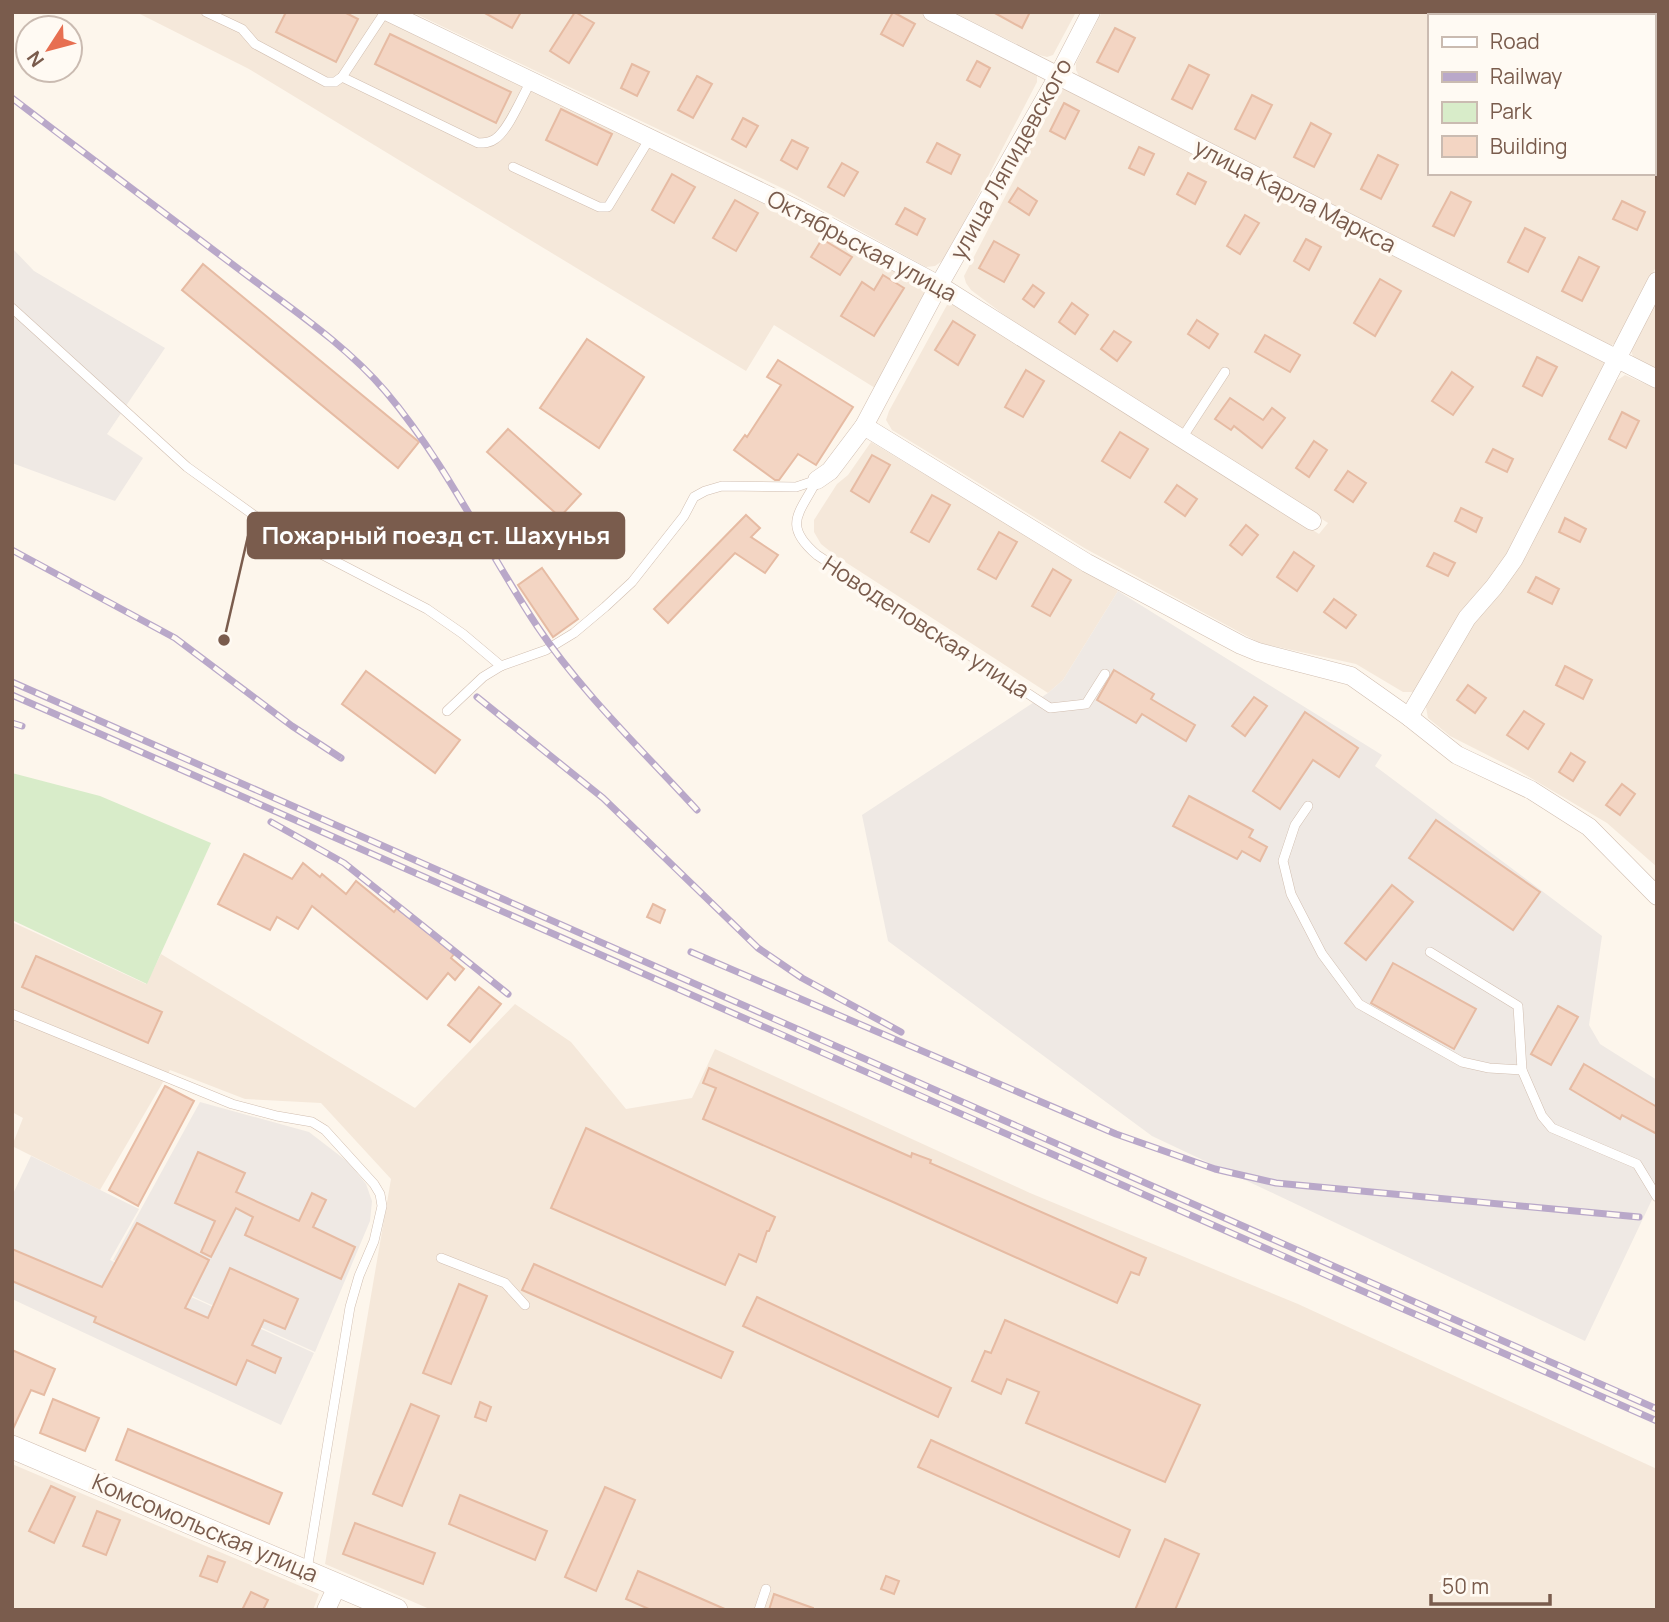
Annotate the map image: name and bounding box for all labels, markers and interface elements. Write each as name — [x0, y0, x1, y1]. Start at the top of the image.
north arrow — [14, 14, 84, 84]
legend — [1428, 14, 1655, 175]
text: Road — [1490, 27, 1540, 55]
text: N — [21, 46, 50, 72]
street label: улица Ляпидевского — [941, 52, 1079, 265]
text: Railway — [1490, 62, 1562, 90]
text: Park — [1490, 97, 1532, 125]
street label: улица Карла Маркса — [1189, 130, 1402, 260]
text: Building — [1490, 132, 1567, 160]
street label: Октябрьская улица — [762, 182, 963, 309]
callout: Пожарный поезд ст. Шахунья — [248, 513, 624, 558]
text: Пожарный поезд ст. Шахунья — [262, 518, 610, 551]
street label: Новодеповская улица — [817, 547, 1036, 705]
street label: Комсомольская улица — [88, 1465, 323, 1589]
scale bar — [1431, 1562, 1550, 1606]
text: 50 m — [1442, 1572, 1489, 1600]

